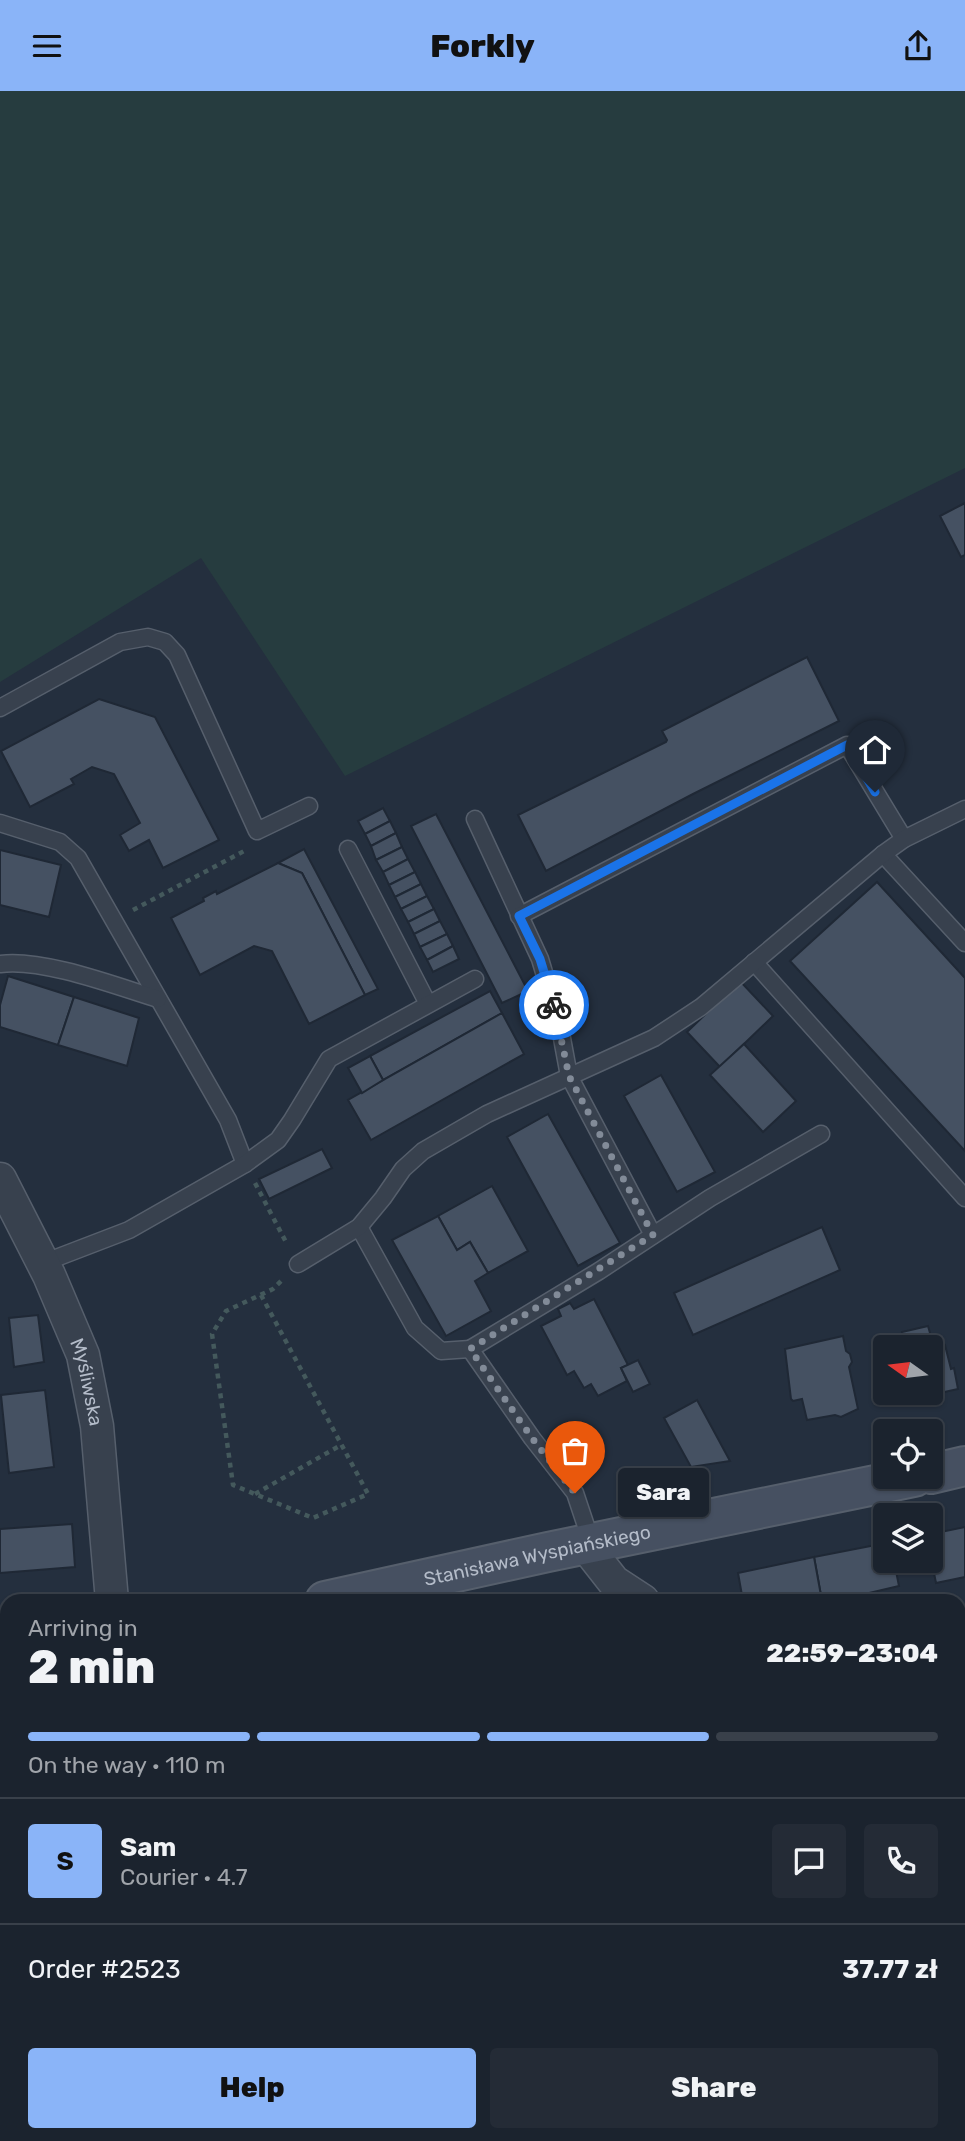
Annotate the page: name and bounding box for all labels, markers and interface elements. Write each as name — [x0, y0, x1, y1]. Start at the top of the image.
icon: menu — [28, 27, 66, 65]
text: Forkly — [430, 27, 535, 65]
icon: share — [899, 27, 937, 65]
pin — [845, 720, 905, 792]
icon: home — [856, 731, 894, 769]
courier — [519, 970, 589, 1040]
icon: bike — [535, 986, 573, 1024]
street label: Myśliwska — [66, 1335, 108, 1428]
north arrow — [873, 1335, 943, 1405]
map controls — [873, 1335, 943, 1573]
button: locate — [873, 1419, 943, 1489]
pin — [545, 1421, 605, 1493]
icon: bag — [556, 1432, 594, 1470]
callout: Sara — [617, 1469, 708, 1517]
text: Sara — [636, 1478, 691, 1506]
button: layers — [873, 1503, 943, 1573]
street label: Stanisława Wyspiańskiego — [422, 1520, 652, 1590]
text: Arriving in — [28, 1614, 138, 1642]
text: 22:59–23:04 — [766, 1638, 938, 1669]
text: 2 min — [28, 1640, 155, 1695]
text: On the way · 110 m — [28, 1751, 226, 1779]
button: chat — [772, 1824, 846, 1898]
button: phone — [864, 1824, 938, 1898]
text: Sam — [120, 1832, 176, 1863]
text: S — [56, 1846, 74, 1877]
text: Courier · 4.7 — [120, 1863, 247, 1891]
text: Order #2523 — [28, 1954, 181, 1985]
text: 37.77 zł — [842, 1954, 938, 1985]
button: Help — [28, 2048, 476, 2128]
button: Share — [490, 2048, 938, 2128]

